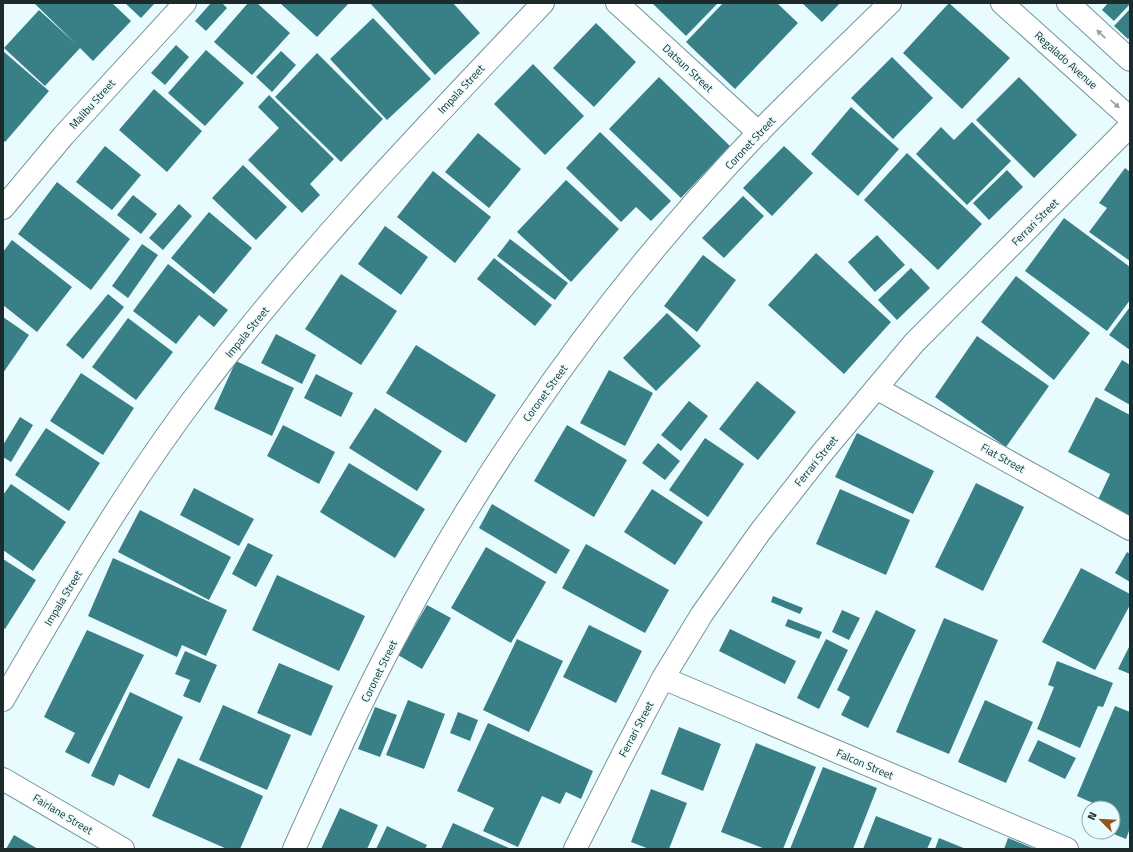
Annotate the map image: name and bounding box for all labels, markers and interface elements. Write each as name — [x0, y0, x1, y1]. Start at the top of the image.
street label: Regalado Avenue — [1031, 27, 1101, 93]
one-way arrow — [1097, 30, 1106, 39]
street label: Datsun Street — [659, 40, 717, 96]
street label: Impala Street — [434, 61, 488, 117]
street label: Malibu Street — [65, 75, 119, 132]
one-way arrow — [1109, 99, 1120, 108]
street label: Coronet Street — [721, 113, 779, 173]
street label: Ferrari Street — [1008, 195, 1062, 249]
street label: Impala Street — [221, 303, 273, 361]
street label: Coronet Street — [519, 361, 571, 425]
street label: Ferrari Street — [791, 432, 842, 490]
street label: Fiat Street — [978, 439, 1028, 477]
street label: Impala Street — [40, 567, 86, 629]
street label: Coronet Street — [357, 637, 401, 705]
street label: Ferrari Street — [615, 698, 658, 760]
street label: Falcon Street — [834, 745, 896, 783]
street label: Fairlane Street — [30, 790, 96, 838]
north arrow — [1081, 800, 1121, 840]
text: N — [1083, 809, 1101, 823]

